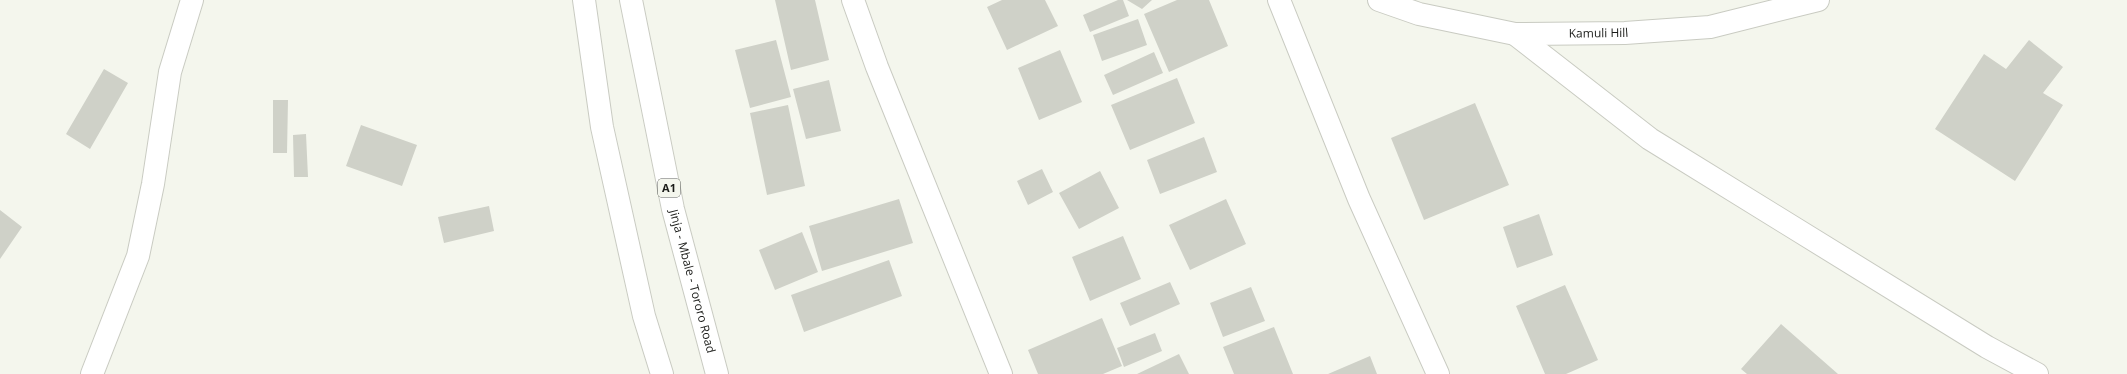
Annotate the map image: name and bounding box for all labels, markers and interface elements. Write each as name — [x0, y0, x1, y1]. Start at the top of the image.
street label: Kamuli Hill — [1569, 24, 1629, 42]
road number: A1 — [658, 179, 680, 197]
street label: Jinja - Mbale - Tororo Road — [665, 207, 720, 355]

